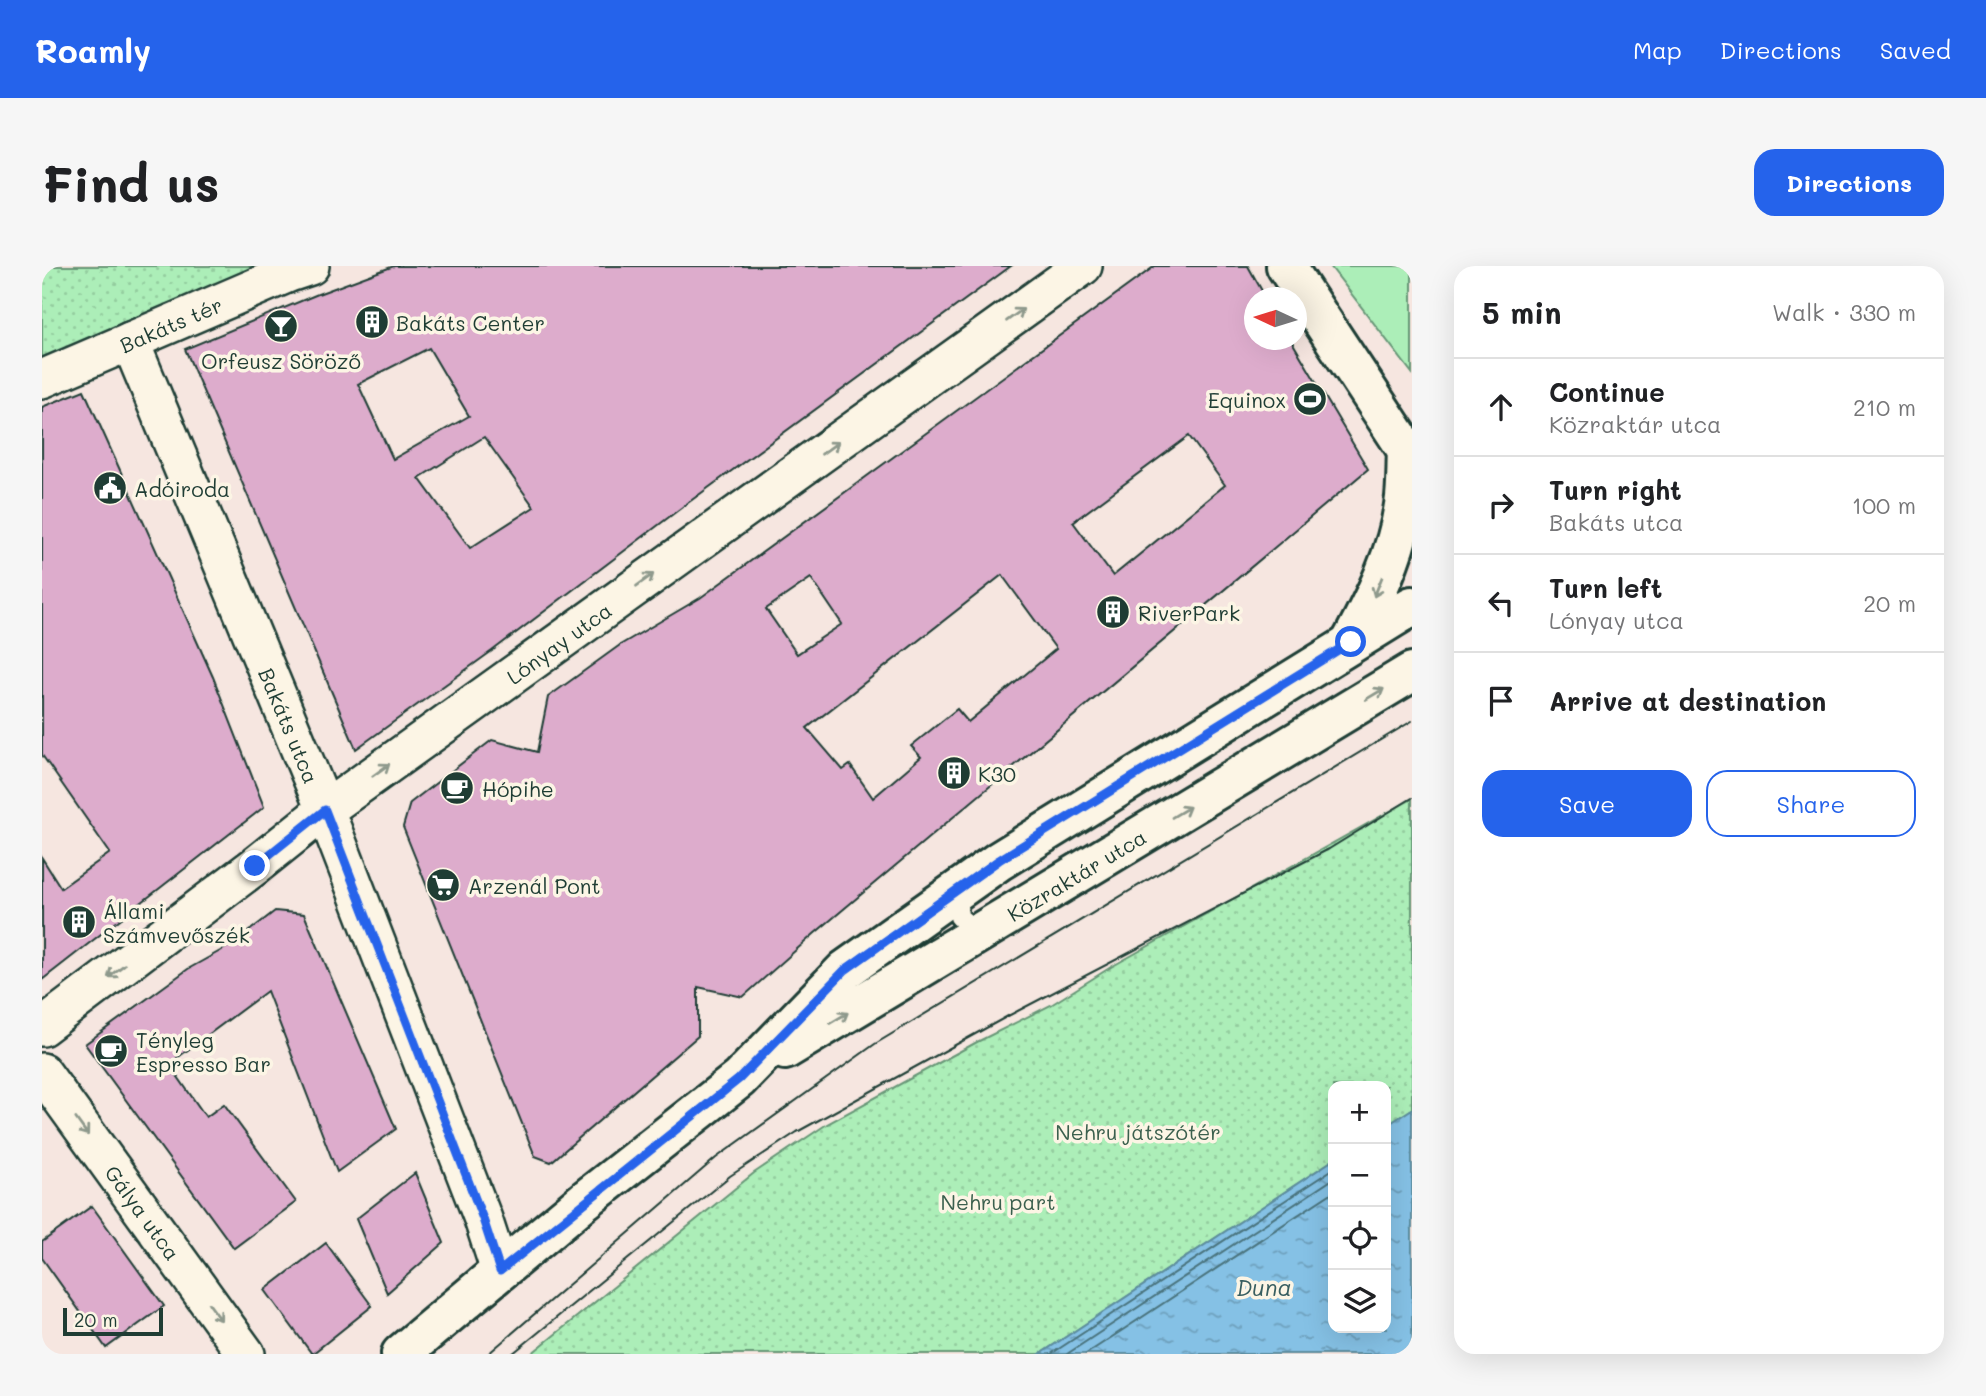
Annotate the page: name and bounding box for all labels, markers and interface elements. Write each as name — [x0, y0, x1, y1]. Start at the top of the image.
text: Roamly — [35, 28, 151, 71]
text: Map — [1633, 34, 1682, 65]
text: Directions — [1720, 34, 1842, 65]
text: Saved — [1880, 34, 1951, 65]
button: Directions — [1754, 149, 1944, 216]
text: Find us — [42, 151, 220, 214]
north arrow — [1244, 287, 1307, 350]
street label: Bakáts tér — [115, 290, 226, 358]
text: 5 min — [1482, 292, 1562, 332]
text: Walk · 330 m — [1772, 297, 1916, 327]
building icon: Bakáts Center — [353, 303, 391, 341]
bar icon: Orfeusz Söröző — [262, 307, 300, 345]
one-way arrow — [1005, 308, 1024, 322]
place label: Bakáts Center — [396, 309, 545, 336]
place label: Orfeusz Söröző — [201, 347, 361, 374]
text: Continue — [1549, 375, 1665, 409]
sports icon: Equinox — [1291, 380, 1329, 418]
place label: Equinox — [1208, 386, 1286, 413]
icon: ahead — [1482, 388, 1520, 426]
text: 210 m — [1853, 392, 1916, 422]
text: Közraktár utca — [1549, 409, 1721, 439]
one-way arrow — [820, 441, 839, 455]
public building icon: Adóiroda — [91, 469, 129, 507]
text: Turn right — [1549, 473, 1682, 507]
place label: Adóiroda — [134, 475, 230, 502]
icon: right — [1482, 486, 1520, 524]
text: 100 m — [1852, 490, 1916, 520]
text: Bakáts utca — [1549, 507, 1683, 537]
text: Turn left — [1549, 571, 1662, 605]
one-way arrow — [635, 573, 654, 588]
one-way arrow — [1371, 576, 1384, 598]
icon: left — [1482, 584, 1520, 622]
text: 20 m — [1863, 588, 1916, 618]
building icon: RiverPark — [1094, 593, 1132, 631]
street label: Lónyay utca — [501, 596, 616, 689]
place label: RiverPark — [1138, 599, 1240, 626]
text: Lónyay utca — [1549, 605, 1684, 635]
route start — [1335, 626, 1366, 657]
street label: Bakáts utca — [254, 663, 326, 787]
icon: arrive — [1482, 682, 1520, 720]
text: Arrive at destination — [1549, 684, 1826, 718]
one-way arrow — [1365, 687, 1385, 701]
building icon: K30 — [935, 754, 973, 792]
place label: K30 — [978, 760, 1016, 787]
one-way arrow — [371, 763, 390, 778]
cafe icon: Hópihe — [438, 769, 476, 807]
button: Save — [1482, 770, 1692, 837]
button: Share — [1706, 770, 1916, 837]
place label: Hópihe — [482, 775, 554, 802]
one-way arrow — [1170, 804, 1190, 818]
street label: Közraktár utca — [1002, 822, 1151, 927]
route end — [239, 850, 270, 881]
supermarket icon: Arzenál Pont — [424, 866, 462, 904]
place label: Arzenál Pont — [468, 872, 601, 899]
place label: Állami Számvevőszék — [103, 897, 250, 948]
building icon: Állami Számvevőszék — [60, 903, 98, 941]
one-way arrow — [107, 964, 126, 979]
one-way arrow — [829, 1011, 849, 1025]
place label: Tényleg Espresso Bar — [136, 1026, 271, 1077]
cafe icon: Tényleg Espresso Bar — [92, 1032, 130, 1070]
map controls — [1328, 1081, 1391, 1333]
button: + — [1328, 1081, 1391, 1144]
one-way arrow — [75, 1117, 89, 1136]
park label: Nehru játszótér — [1055, 1118, 1221, 1145]
button: − — [1328, 1144, 1391, 1207]
street label: Gálya utca — [100, 1159, 187, 1265]
park label: Nehru part — [941, 1188, 1055, 1215]
button: locate — [1328, 1207, 1391, 1270]
button: layers — [1328, 1270, 1391, 1333]
water label: Duna — [1236, 1272, 1292, 1302]
one-way arrow — [208, 1302, 222, 1321]
scale bar — [63, 1305, 163, 1337]
text: 20 m — [74, 1307, 118, 1332]

